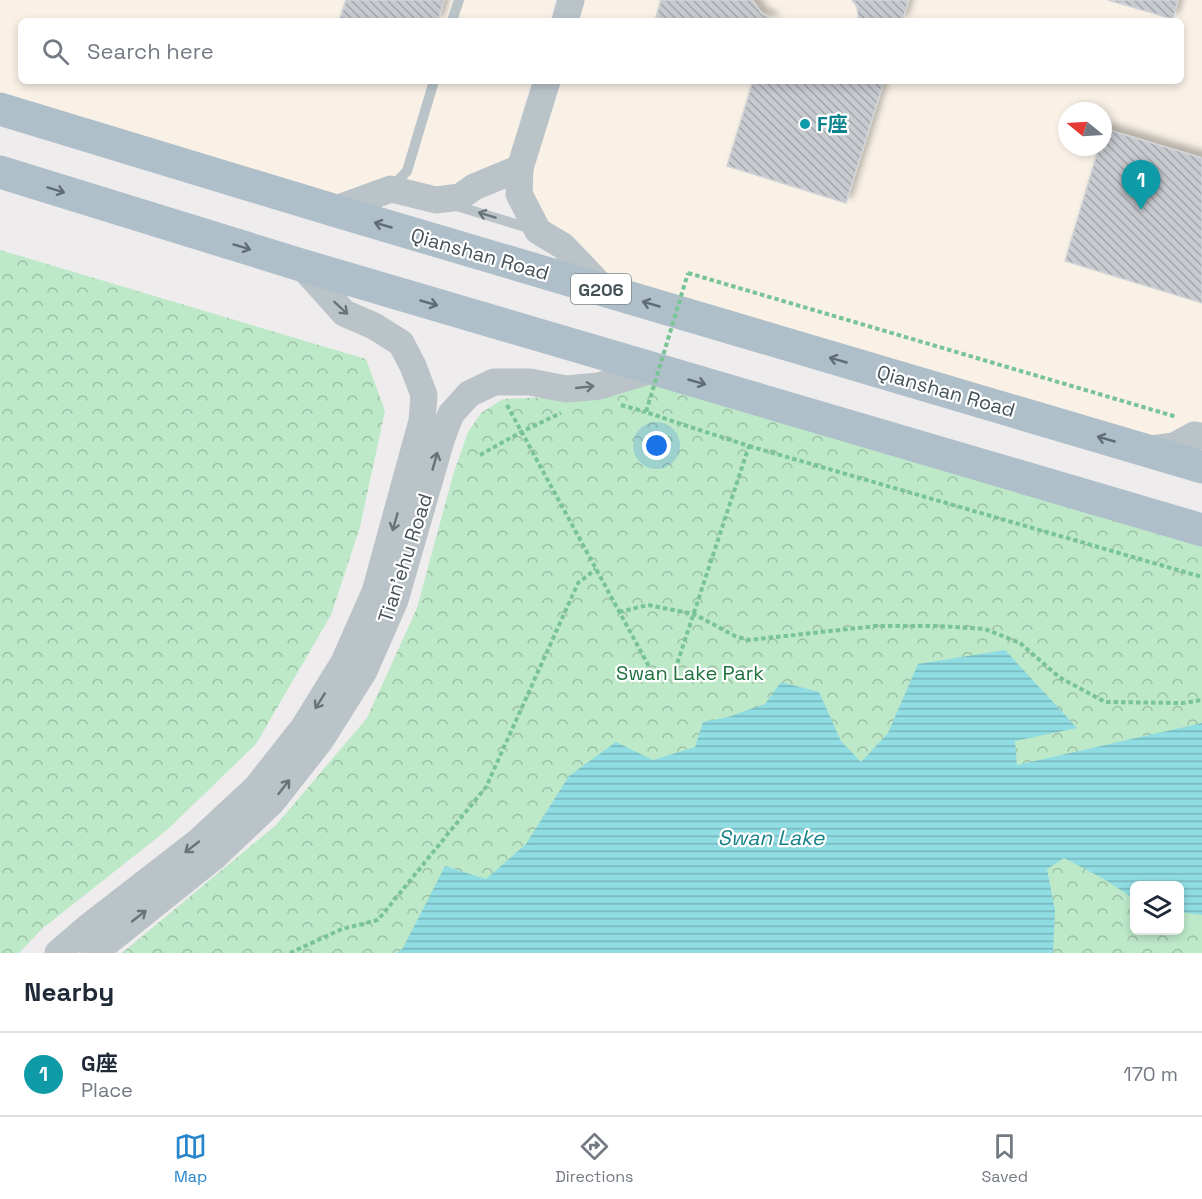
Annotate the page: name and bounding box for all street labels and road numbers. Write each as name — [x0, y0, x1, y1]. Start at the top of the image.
street label: Qianshan Road — [408, 222, 552, 286]
road number: G206 — [571, 274, 631, 304]
street label: Qianshan Road — [874, 359, 1018, 423]
street label: Tian'ehu Road — [372, 490, 438, 626]

